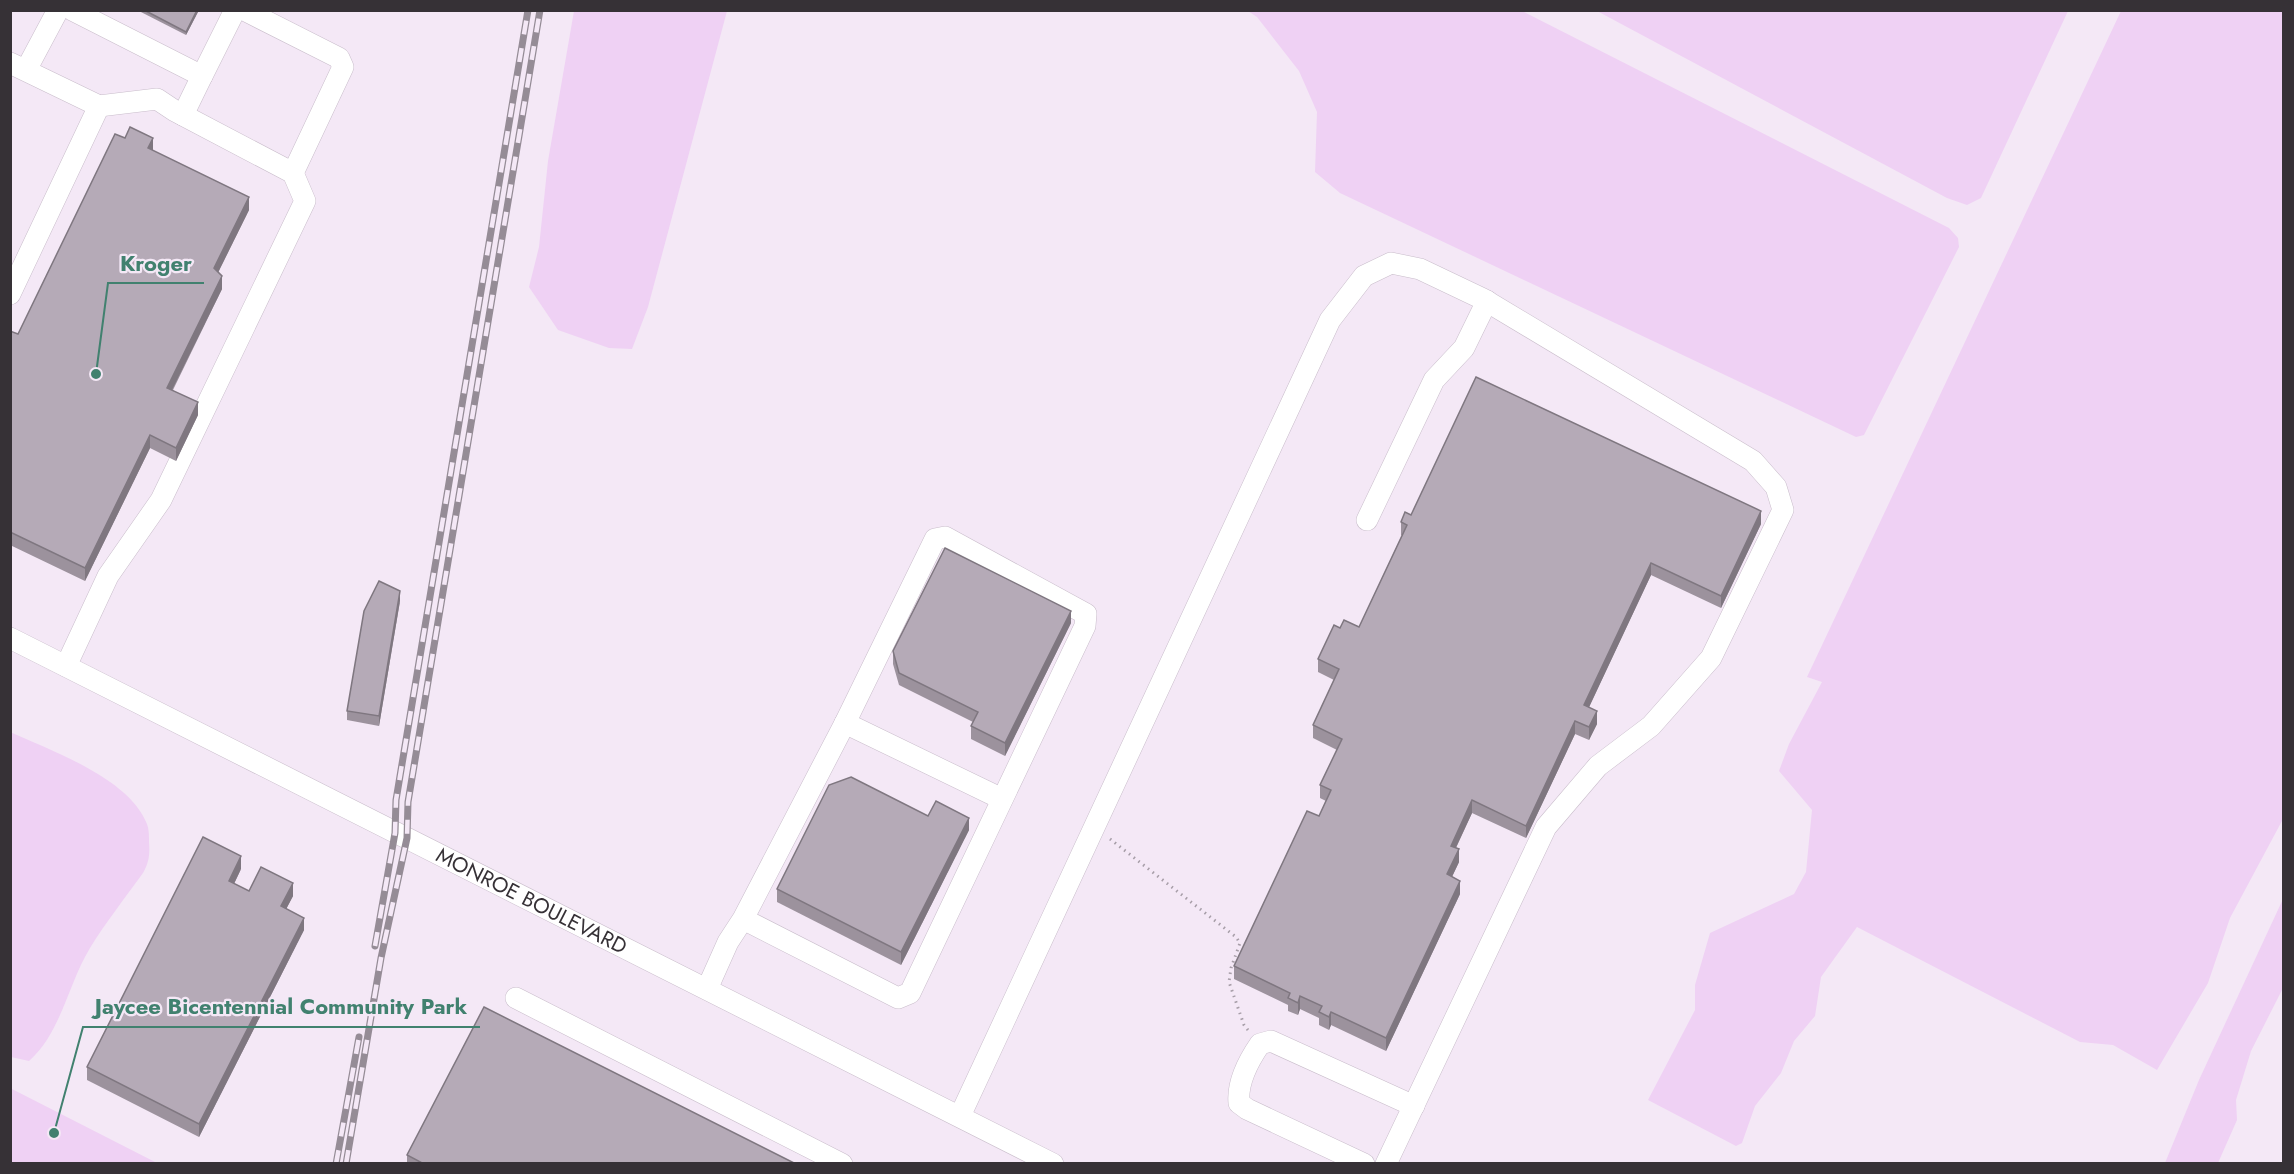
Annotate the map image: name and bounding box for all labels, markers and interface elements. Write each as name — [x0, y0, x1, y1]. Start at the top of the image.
callout: Kroger — [108, 243, 204, 283]
text: Kroger — [120, 247, 192, 279]
street label: MONROE BOULEVARD — [431, 840, 632, 962]
callout: Jaycee Bicentennial Community Park — [83, 987, 480, 1027]
text: Jaycee Bicentennial Community Park — [91, 990, 468, 1022]

